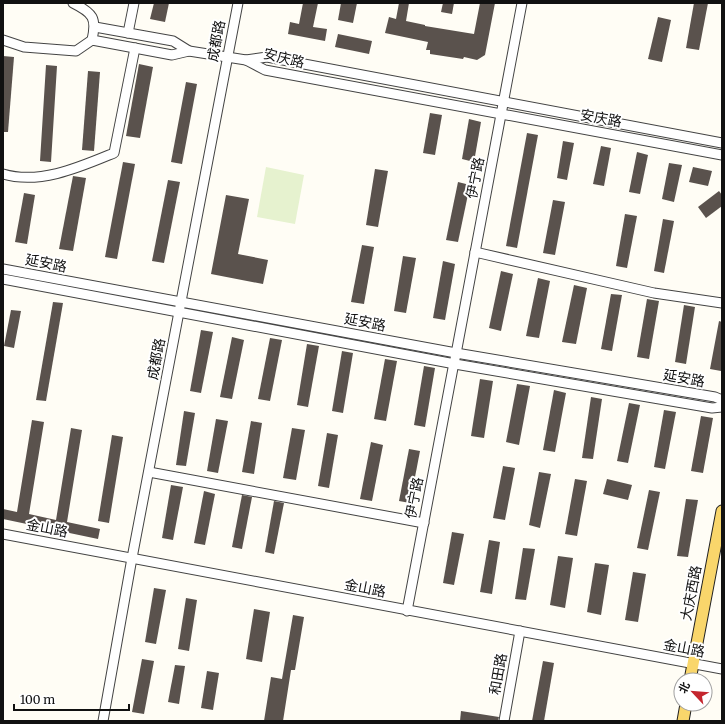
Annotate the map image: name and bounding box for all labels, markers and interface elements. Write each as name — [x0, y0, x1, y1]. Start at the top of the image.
street label: 成都路 — [203, 19, 229, 63]
street label: 安庆路 — [261, 44, 307, 72]
street label: 安庆路 — [579, 105, 623, 131]
street label: 伊宁路 — [462, 156, 488, 200]
street label: 延安路 — [24, 250, 68, 276]
street label: 延安路 — [343, 309, 387, 335]
street label: 成都路 — [143, 337, 169, 381]
street label: 延安路 — [662, 365, 706, 391]
street label: 伊宁路 — [401, 476, 427, 520]
street label: 金山路 — [25, 515, 69, 541]
street label: 大庆西路 — [677, 564, 705, 622]
street label: 金山路 — [343, 575, 387, 601]
street label: 金山路 — [662, 635, 706, 661]
street label: 和田路 — [485, 652, 511, 696]
north arrow — [673, 672, 713, 712]
text: 北 — [675, 680, 693, 696]
scale bar — [14, 686, 129, 712]
text: 100 m — [20, 692, 55, 707]

